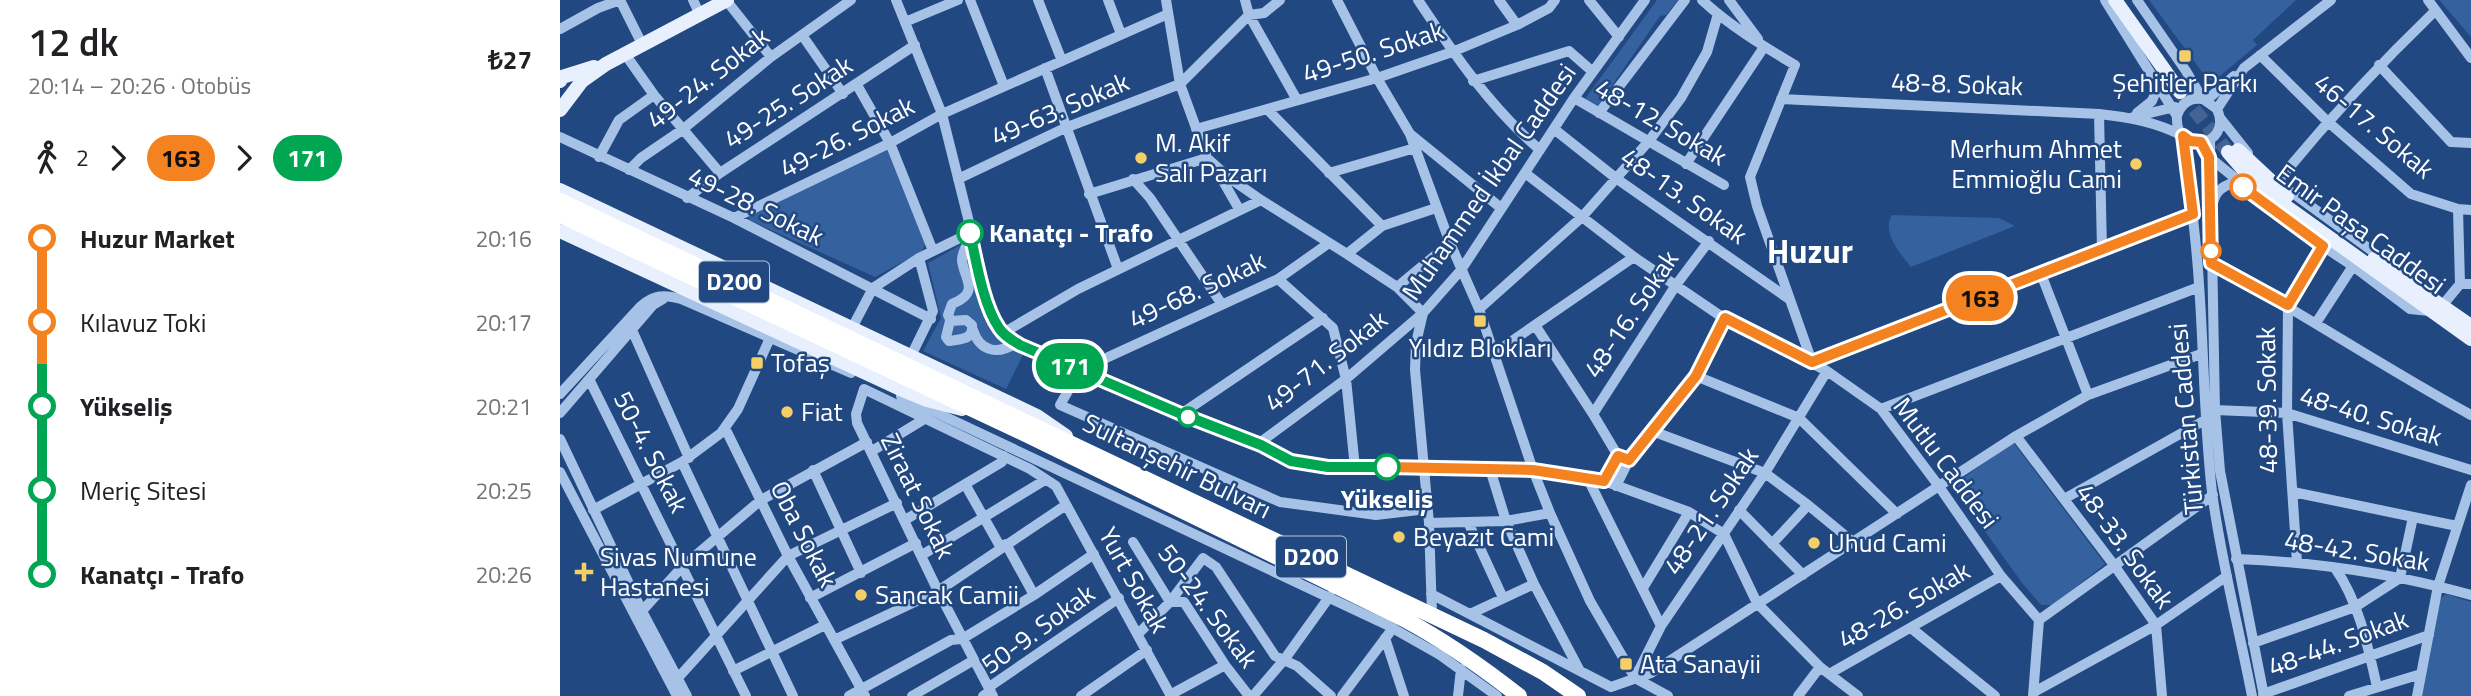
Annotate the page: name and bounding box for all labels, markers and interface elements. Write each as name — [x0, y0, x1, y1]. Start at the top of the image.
street label: 49-50. Sokak — [1297, 10, 1449, 93]
text: 12 dk — [28, 13, 118, 71]
street label: 49-24. Sokak — [638, 17, 777, 138]
text: ₺27 — [488, 40, 532, 79]
street label: 49-25. Sokak — [716, 45, 860, 158]
marker: Şehitler Parkı — [2177, 48, 2193, 64]
street label: Muhammed İkbal Caddesi — [1392, 55, 1585, 308]
street label: 49-63. Sokak — [985, 62, 1135, 155]
street label: 48-8. Sokak — [1890, 62, 2024, 105]
place label: Şehitler Parkı — [2112, 63, 2258, 102]
street label: 46-17. Sokak — [2306, 64, 2443, 188]
text: 20:14 – 20:26 · Otobüs — [28, 68, 251, 103]
street label: 48-12. Sokak — [1588, 68, 1734, 175]
street label: 49-26. Sokak — [773, 86, 921, 187]
place label: M. Akif Salı Pazarı — [1155, 123, 1267, 192]
place label: Merhum Ahmet Emmioğlu Cami — [1950, 129, 2122, 198]
street label: 48-13. Sokak — [1613, 138, 1756, 254]
icon: walk — [28, 139, 66, 177]
icon: forward — [99, 139, 137, 177]
icon: forward — [225, 139, 263, 177]
text: 2 — [76, 140, 89, 175]
text: 163 — [161, 140, 201, 176]
text: 171 — [287, 140, 328, 176]
marker: M. Akif Salı Pazarı — [1133, 150, 1149, 166]
street label: Emir Paşa Caddesi — [2268, 154, 2454, 304]
street label: 49-28. Sokak — [682, 156, 831, 255]
marker: Merhum Ahmet Emmioğlu Cami — [2128, 156, 2144, 172]
unlabelled marker — [2230, 174, 2256, 200]
place label: Kanatçı - Trafo — [989, 213, 1153, 252]
text: Huzur Market — [80, 219, 235, 258]
marker: Kanatçı - Trafo — [957, 220, 983, 246]
text: 20:16 — [475, 221, 532, 256]
district label: Huzur — [1767, 226, 1853, 276]
street label: 49-68. Sokak — [1122, 241, 1271, 338]
unlabelled marker — [2201, 241, 2221, 261]
street label: 48-16. Sokak — [1573, 242, 1688, 385]
road number: D200 — [699, 262, 769, 302]
line badge: 163 — [1940, 275, 2020, 321]
text: 163 — [1960, 280, 2000, 316]
street label: 49-71. Sokak — [1256, 300, 1395, 421]
text: Kılavuz Toki — [80, 303, 206, 342]
text: 20:17 — [475, 305, 532, 340]
marker: Yıldız Blokları — [1472, 313, 1488, 329]
street label: Türkistan Caddesi — [2158, 322, 2213, 516]
street label: 48-39. Sokak — [2246, 326, 2287, 474]
place label: Yıldız Blokları — [1408, 328, 1552, 367]
place label: Tofaş — [771, 343, 830, 382]
line badge: 171 — [1030, 343, 1110, 389]
text: 171 — [1050, 348, 1090, 384]
marker: Tofaş — [749, 355, 765, 371]
street label: 48-40. Sokak — [2295, 375, 2447, 456]
street label: 50-4. Sokak — [604, 384, 699, 519]
text: Yükseliş — [80, 387, 172, 426]
text: 20:21 — [475, 389, 532, 424]
street label: Mutlu Caddesi — [1884, 389, 2009, 537]
place label: Fiat — [801, 392, 843, 431]
street label: Sultanşehir Bulvarı — [1076, 403, 1278, 528]
marker: Fiat — [779, 404, 795, 420]
unlabelled marker — [1178, 407, 1198, 427]
street label: Ziraat Sokak — [871, 426, 966, 565]
street label: 48-21. Sokak — [1653, 439, 1768, 582]
marker: Yükseliş — [1374, 454, 1400, 480]
text: Meriç Sitesi — [80, 471, 206, 510]
text: 20:25 — [475, 473, 532, 508]
street label: Oba Sokak — [761, 474, 848, 594]
street label: 48-33. Sokak — [2067, 475, 2184, 616]
place label: Yükseliş — [1341, 479, 1433, 518]
place label: Beyazıt Cami — [1413, 517, 1554, 556]
street label: Yurt Sokak — [1089, 520, 1180, 640]
street label: 48-42. Sokak — [2282, 520, 2433, 581]
place label: Uhud Cami — [1828, 523, 1947, 562]
marker: Beyazıt Cami — [1391, 529, 1407, 545]
street label: 50-24. Sokak — [1149, 535, 1268, 676]
marker: Uhud Cami — [1806, 535, 1822, 551]
road number: D200 — [1276, 536, 1346, 578]
place label: Sivas Numune Hastanesi — [600, 537, 757, 606]
street label: 48-26. Sokak — [1831, 551, 1977, 658]
text: Kanatçı - Trafo — [80, 555, 244, 594]
text: 20:26 — [475, 557, 532, 592]
marker: Sivas Numune Hastanesi — [574, 562, 594, 582]
street label: 50-9. Sokak — [973, 574, 1103, 683]
place label: Sancak Camii — [875, 575, 1019, 614]
marker: Sancak Camii — [853, 587, 869, 603]
street label: 48-44. Sokak — [2262, 599, 2413, 686]
place label: Ata Sanayii — [1640, 644, 1761, 683]
marker: Ata Sanayii — [1618, 656, 1634, 672]

